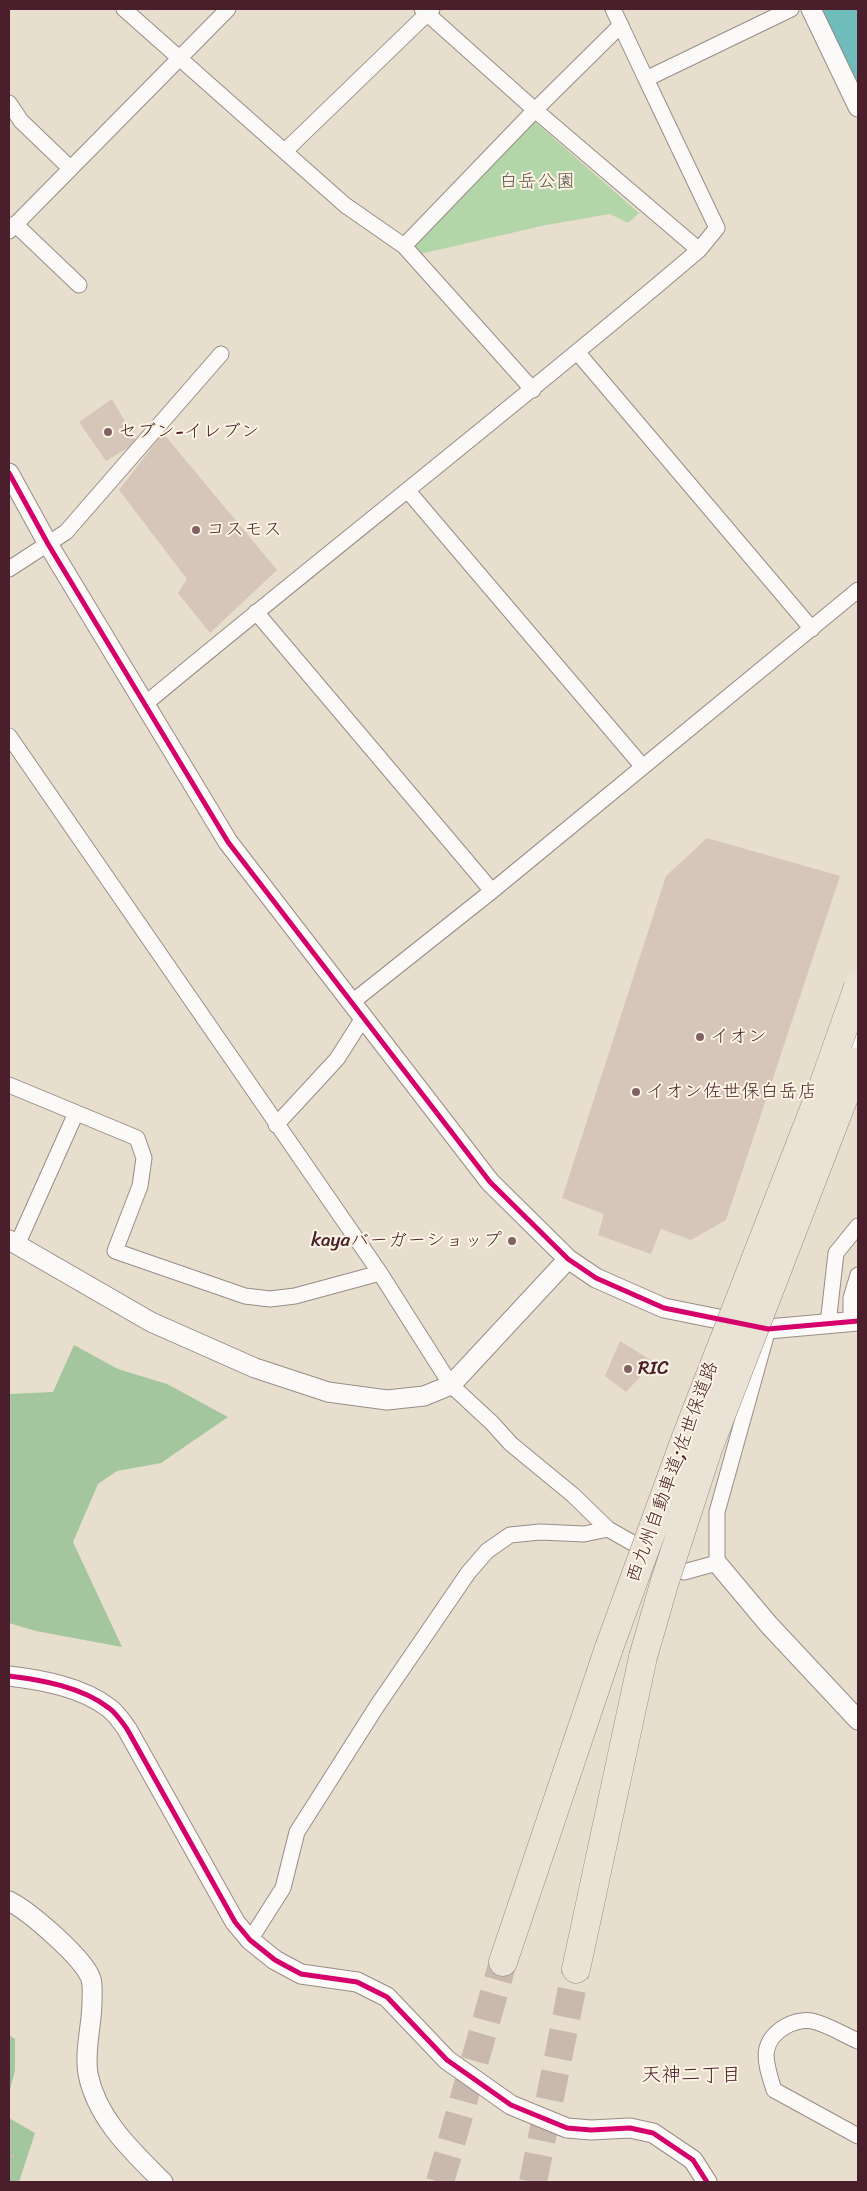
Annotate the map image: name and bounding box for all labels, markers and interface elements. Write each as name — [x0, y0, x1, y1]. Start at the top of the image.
park label: 白岳公園 — [499, 171, 575, 193]
place label: セブン-イレブン — [118, 421, 260, 443]
marker: セブン-イレブン — [102, 426, 114, 438]
place label: コスモス — [206, 519, 282, 541]
marker: コスモス — [190, 524, 202, 536]
place label: イオン — [710, 1026, 767, 1048]
marker: イオン — [694, 1031, 706, 1043]
place label: イオン佐世保白岳店 — [646, 1081, 817, 1103]
marker: イオン佐世保白岳店 — [630, 1086, 642, 1098]
place label: kayaバーガーショップ — [311, 1230, 502, 1252]
marker: kayaバーガーショップ — [506, 1235, 518, 1247]
street label: 西九州自動車道;佐世保道路 — [622, 1358, 724, 1586]
place label: RIC — [638, 1358, 669, 1380]
marker: RIC — [622, 1363, 634, 1375]
district label: 天神二丁目 — [641, 2064, 741, 2088]

